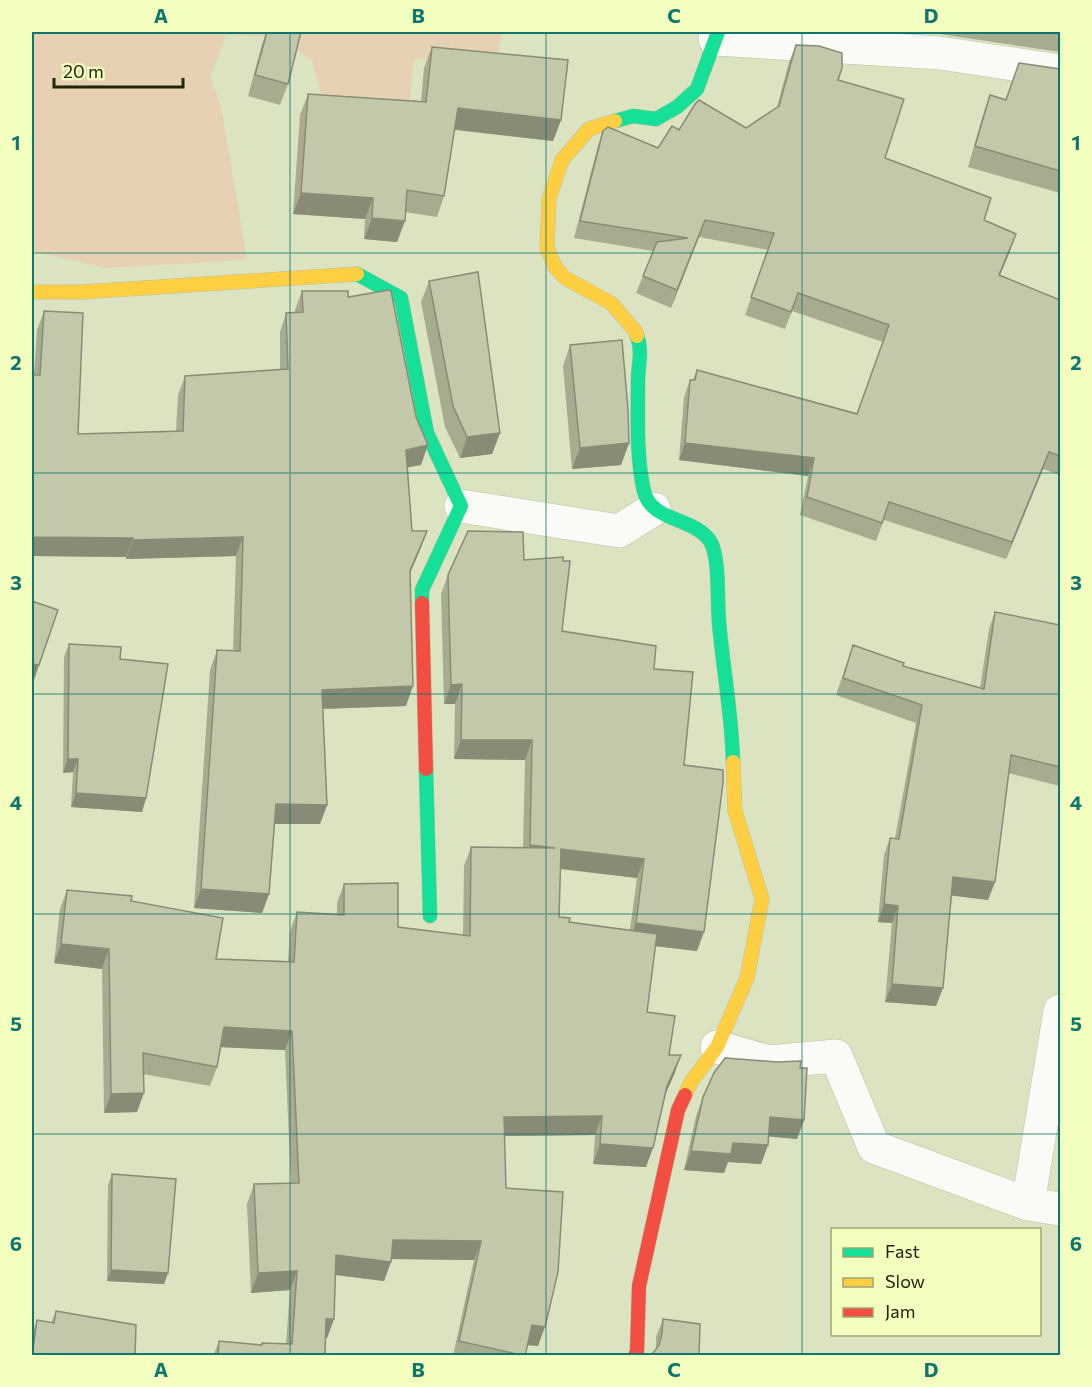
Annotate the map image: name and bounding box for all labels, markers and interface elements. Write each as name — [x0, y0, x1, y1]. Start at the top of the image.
text: A — [154, 3, 168, 27]
text: B — [411, 3, 425, 27]
text: C — [667, 3, 681, 27]
text: D — [924, 3, 938, 27]
scale bar — [54, 51, 183, 89]
text: 20 m — [63, 60, 104, 82]
text: 1 — [11, 130, 21, 154]
text: 1 — [1071, 130, 1081, 154]
text: 2 — [10, 350, 22, 374]
text: 2 — [1070, 350, 1082, 374]
text: 3 — [10, 570, 22, 594]
text: 3 — [1070, 570, 1082, 594]
text: 4 — [10, 790, 22, 814]
text: 4 — [1070, 790, 1082, 814]
text: 5 — [10, 1011, 22, 1035]
text: 5 — [1070, 1011, 1082, 1035]
legend — [831, 1228, 1041, 1336]
text: 6 — [10, 1231, 22, 1255]
text: 6 — [1070, 1231, 1082, 1255]
text: Fast — [885, 1240, 920, 1262]
text: Slow — [885, 1270, 925, 1292]
text: Jam — [885, 1300, 915, 1322]
text: A — [154, 1357, 168, 1381]
text: B — [411, 1357, 425, 1381]
text: C — [667, 1357, 681, 1381]
text: D — [924, 1357, 938, 1381]

